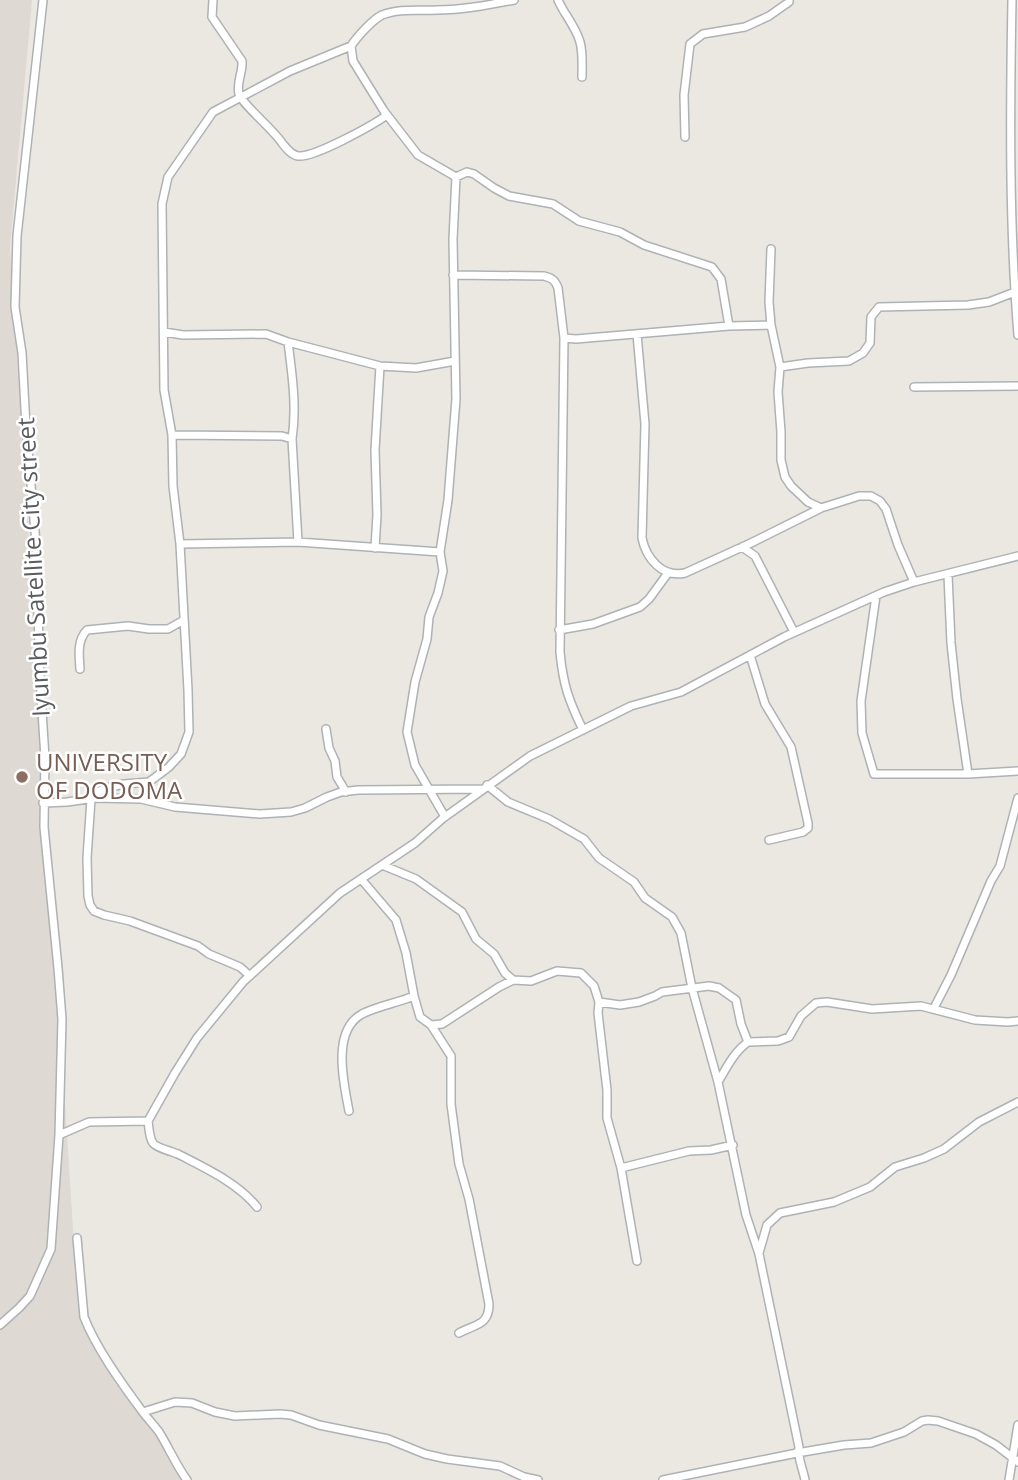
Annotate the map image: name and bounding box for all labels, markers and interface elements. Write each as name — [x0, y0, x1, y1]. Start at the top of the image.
street label: Iyumbu Satellite City street — [8, 417, 57, 718]
place label: UNIVERSITY OF DODOMA — [36, 745, 183, 806]
marker: UNIVERSITY OF DODOMA — [14, 769, 30, 785]

